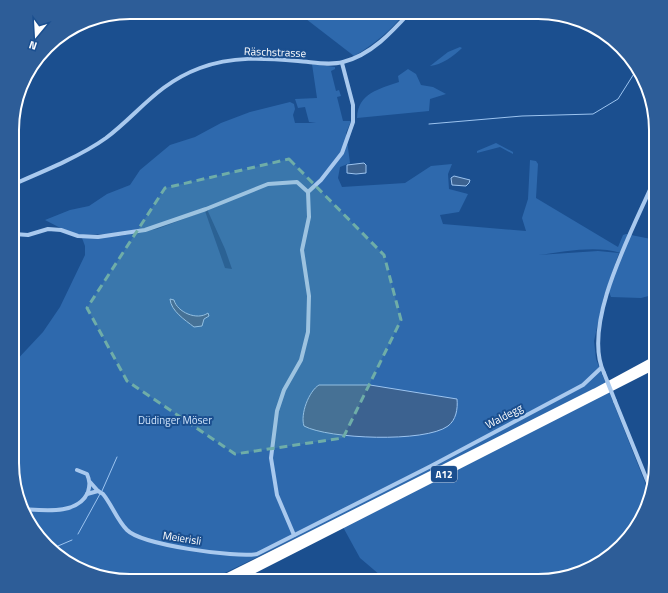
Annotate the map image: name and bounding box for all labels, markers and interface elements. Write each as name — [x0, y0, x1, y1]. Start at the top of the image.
north arrow — [16, 16, 56, 56]
text: N — [27, 37, 39, 54]
street label: Räschstrasse — [244, 43, 307, 61]
street label: Waldegg — [482, 399, 526, 433]
park label: Düdinger Möser — [138, 412, 212, 428]
road number: A12 — [431, 466, 457, 482]
street label: Meierisli — [161, 527, 203, 549]

